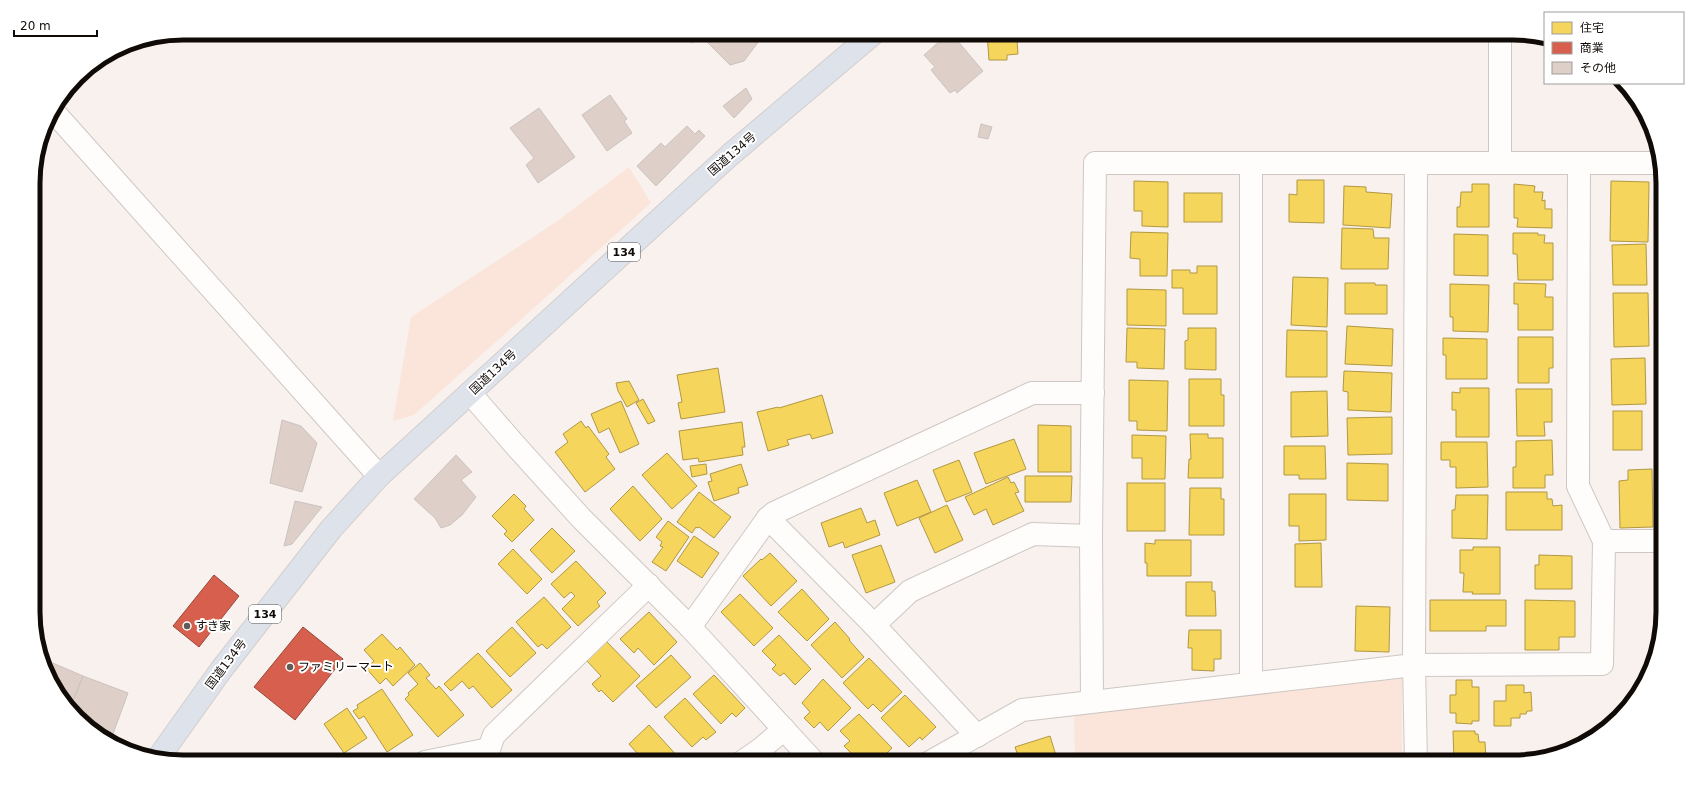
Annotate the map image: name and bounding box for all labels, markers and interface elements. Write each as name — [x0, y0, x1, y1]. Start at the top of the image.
scale bar — [14, 12, 97, 38]
legend — [1544, 12, 1684, 84]
text: 20 m — [20, 19, 51, 33]
text: 住宅 — [1580, 21, 1604, 35]
text: 商業 — [1580, 41, 1604, 55]
text: その他 — [1580, 61, 1616, 75]
street label: 国道134号 — [705, 129, 759, 179]
road number: 134 — [608, 243, 640, 261]
street label: 国道134号 — [467, 347, 519, 397]
road number: 134 — [249, 605, 281, 623]
place label: すき家 — [195, 619, 231, 633]
marker: すき家 — [182, 621, 192, 631]
street label: 国道134号 — [203, 636, 249, 692]
place label: ファミリーマート — [298, 660, 394, 674]
marker: ファミリーマート — [285, 662, 295, 672]

